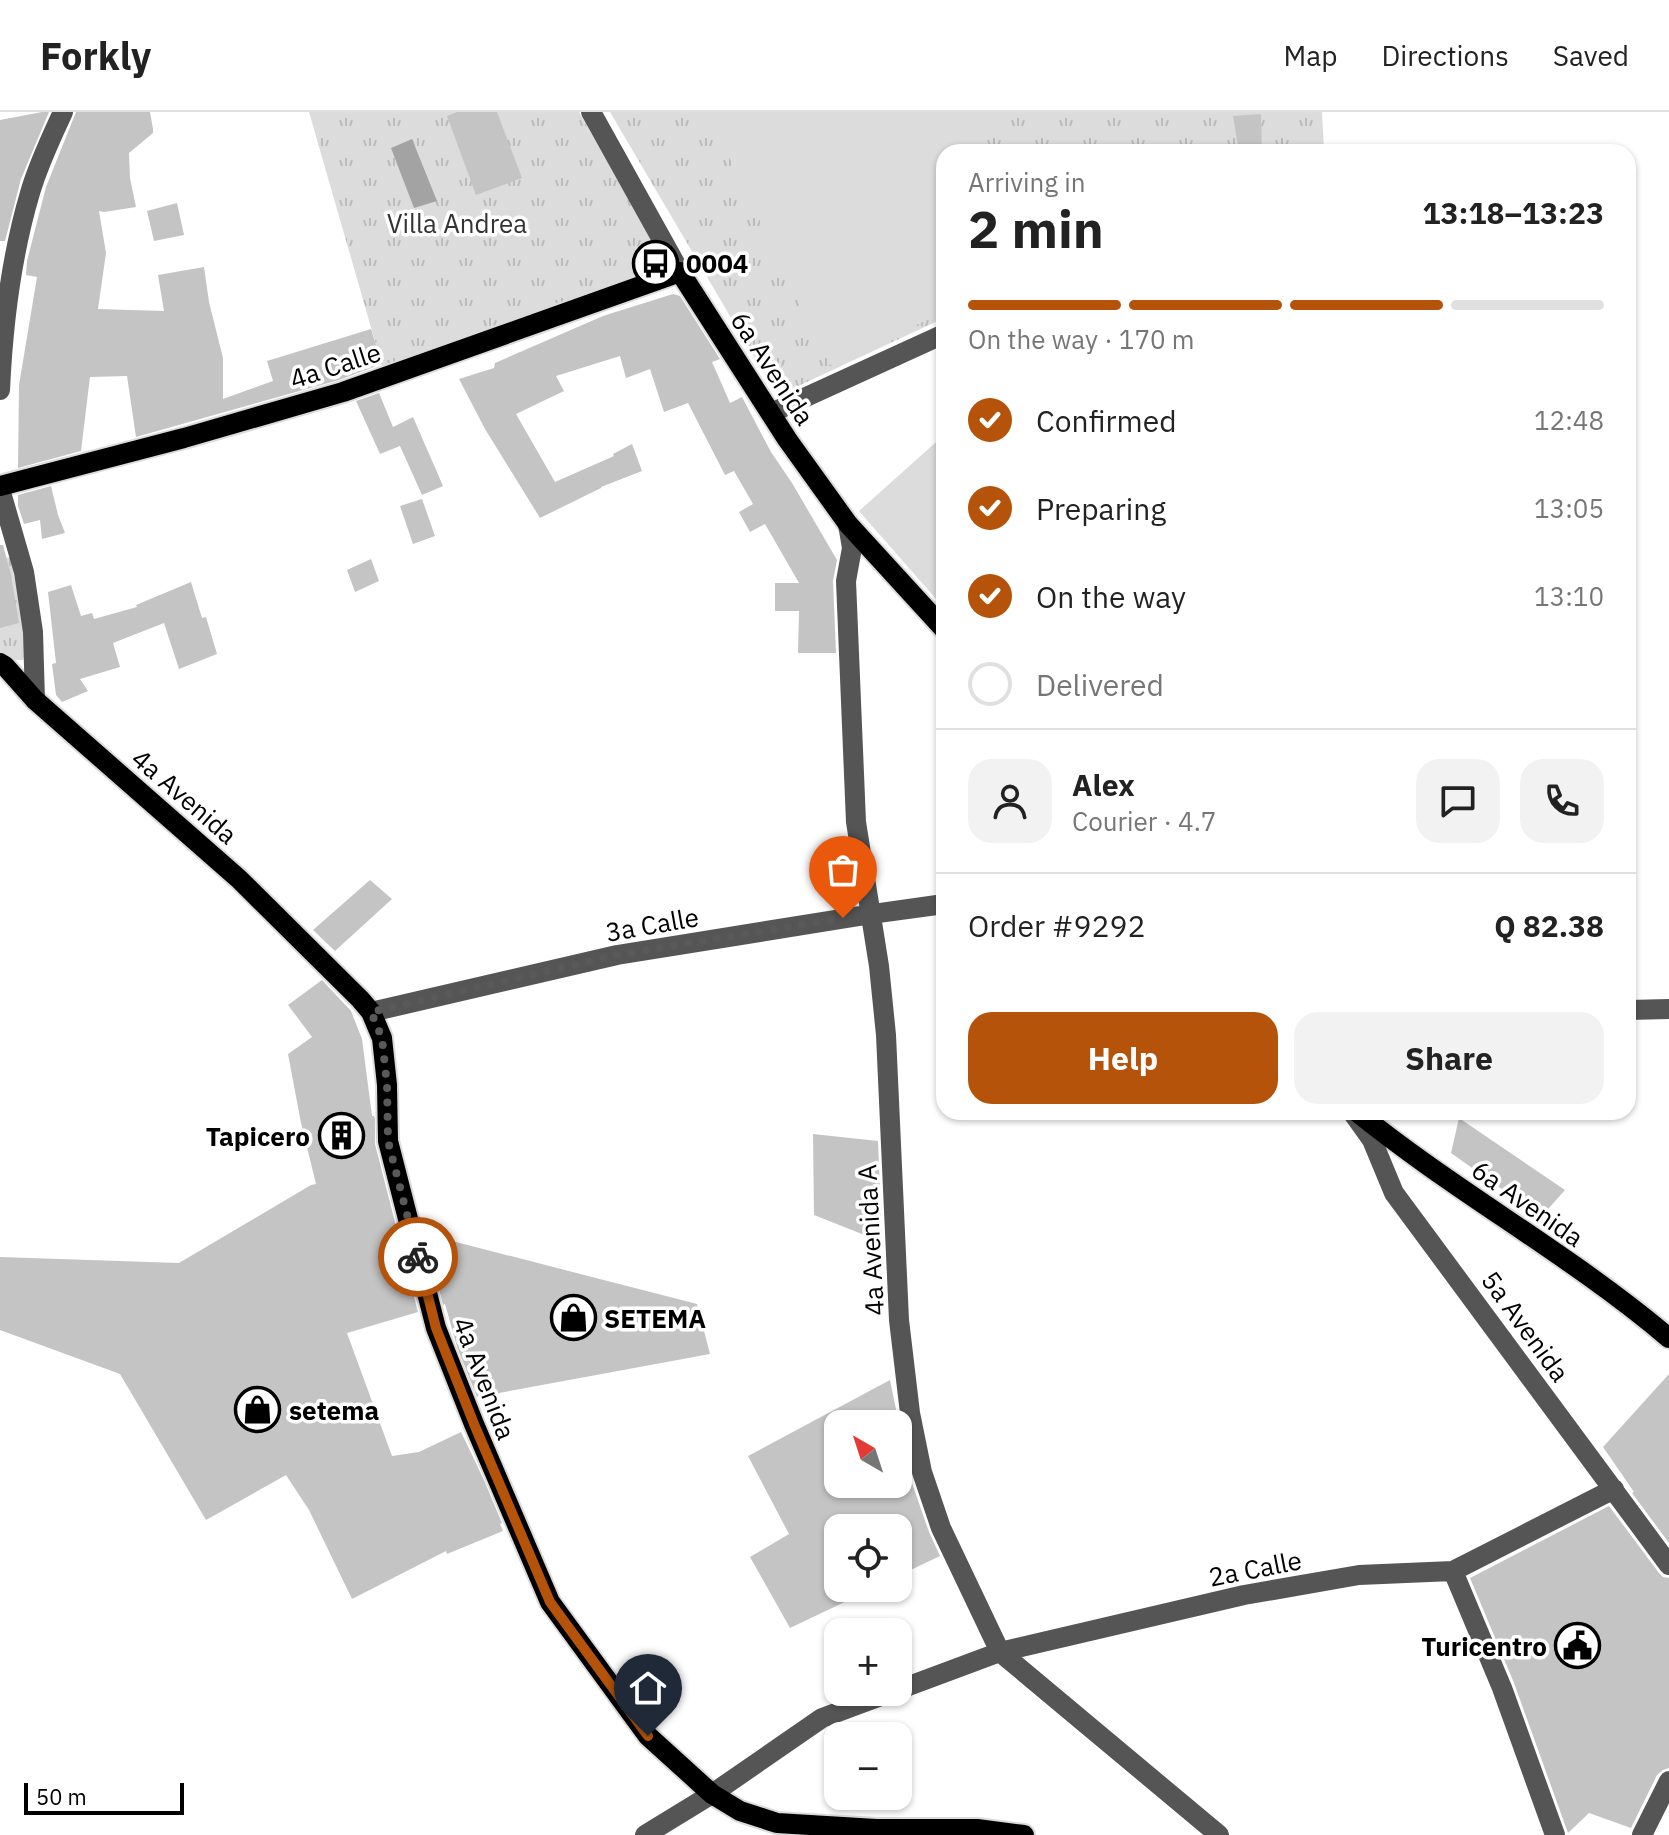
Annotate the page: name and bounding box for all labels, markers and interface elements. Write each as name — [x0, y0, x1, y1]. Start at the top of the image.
text: Forkly — [40, 31, 151, 80]
text: Map — [1283, 37, 1337, 74]
text: Directions — [1381, 37, 1509, 74]
text: Saved — [1553, 37, 1629, 74]
text: Arriving in — [968, 165, 1085, 199]
text: 13:18–13:23 — [1423, 193, 1604, 232]
text: 2 min — [968, 195, 1104, 262]
park label: Villa Andrea — [387, 206, 527, 240]
bus stop icon: 0004 — [631, 239, 679, 287]
place label: 0004 — [686, 246, 748, 280]
street label: 6a Avenida — [724, 305, 822, 431]
text: On the way · 170 m — [968, 322, 1194, 356]
street label: 4a Calle — [285, 334, 385, 396]
icon: check — [968, 398, 1012, 442]
text: Confirmed — [1036, 401, 1177, 440]
text: 12:48 — [1534, 403, 1604, 437]
icon: check — [968, 486, 1012, 530]
text: Preparing — [1036, 489, 1166, 528]
text: 13:05 — [1534, 491, 1604, 525]
icon: check — [968, 574, 1012, 618]
text: On the way — [1036, 577, 1186, 616]
text: 13:10 — [1534, 579, 1604, 613]
text: Delivered — [1036, 665, 1164, 704]
street label: 4a Avenida — [125, 741, 245, 851]
button: person — [968, 759, 1052, 843]
button: chat — [1416, 759, 1500, 843]
button: phone — [1520, 759, 1604, 843]
text: Alex — [1072, 765, 1135, 804]
text: Courier · 4.7 — [1072, 804, 1216, 838]
pin — [809, 836, 877, 918]
icon: bag — [821, 848, 865, 892]
street label: 3a Calle — [603, 899, 701, 949]
text: Order #9292 — [968, 906, 1145, 945]
text: Q 82.38 — [1494, 906, 1604, 945]
button: Help — [968, 1012, 1278, 1104]
button: Share — [1294, 1012, 1604, 1104]
building icon: Tapicero — [317, 1112, 365, 1160]
place label: Tapicero — [206, 1119, 310, 1153]
street label: 6a Avenida — [1465, 1152, 1591, 1254]
street label: 4a Avenida A — [849, 1163, 891, 1317]
courier — [378, 1217, 458, 1297]
icon: bike — [396, 1235, 440, 1279]
street label: 5a Avenida — [1474, 1264, 1578, 1388]
shop icon: SETEMA — [549, 1294, 597, 1342]
place label: SETEMA — [604, 1301, 706, 1335]
street label: 4a Avenida — [446, 1312, 524, 1444]
shop icon: setema — [234, 1386, 282, 1434]
place label: setema — [289, 1393, 379, 1427]
north arrow — [824, 1410, 912, 1498]
map controls — [824, 1410, 912, 1810]
button: locate — [824, 1514, 912, 1602]
street label: 2a Calle — [1206, 1542, 1304, 1594]
button: + — [824, 1618, 912, 1706]
public building icon: Turicentro — [1554, 1622, 1602, 1670]
place label: Turicentro — [1421, 1629, 1547, 1663]
pin — [614, 1654, 682, 1736]
icon: home — [626, 1666, 670, 1710]
button: − — [824, 1722, 912, 1810]
scale bar — [24, 1779, 184, 1815]
text: 50 m — [36, 1782, 87, 1811]

